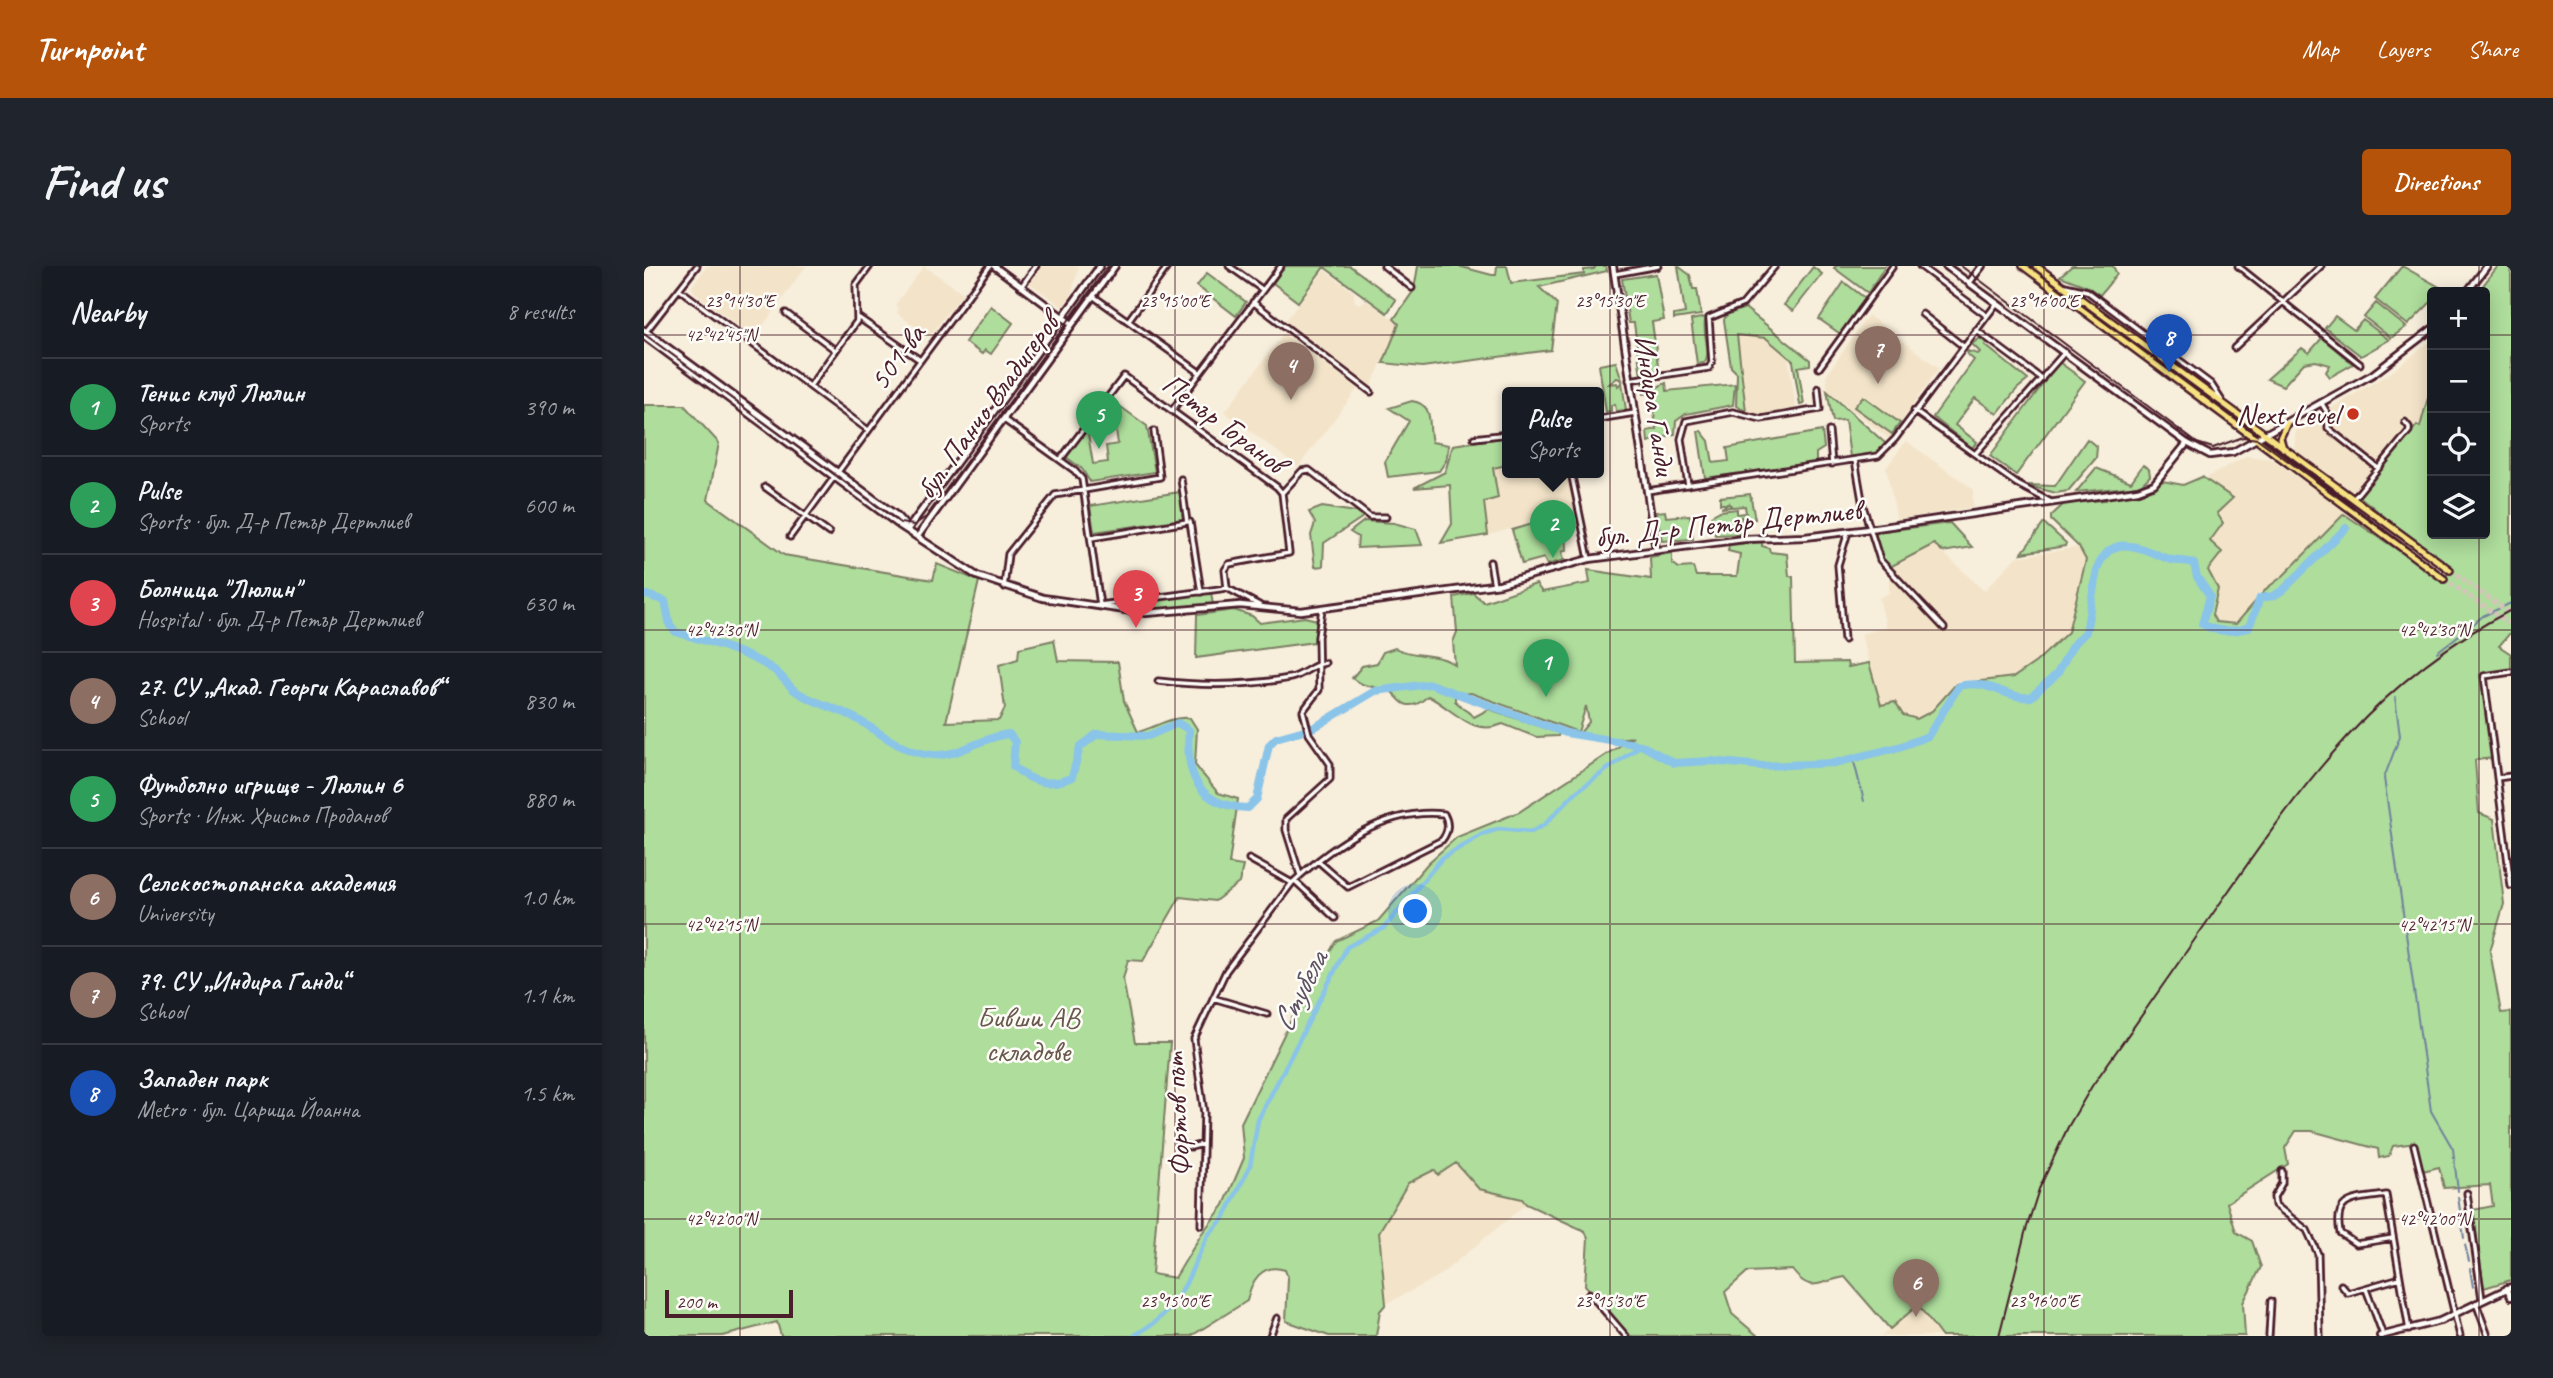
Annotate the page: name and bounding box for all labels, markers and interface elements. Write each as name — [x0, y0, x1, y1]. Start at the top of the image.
text: Turnpoint — [35, 28, 143, 70]
text: Map — [2302, 34, 2339, 64]
text: Layers — [2377, 34, 2430, 64]
text: Share — [2468, 34, 2518, 64]
button: Directions — [2362, 149, 2511, 215]
text: Find us — [42, 151, 164, 213]
map controls — [2427, 287, 2490, 539]
button: + — [2427, 287, 2490, 350]
text: 23°14'30"E — [705, 290, 777, 312]
text: 23°15'00"E — [1140, 290, 1212, 312]
text: 23°15'30"E — [1575, 290, 1647, 312]
text: 23°16'00"E — [2009, 290, 2081, 312]
text: Nearby — [70, 293, 146, 331]
text: 8 results — [507, 297, 574, 326]
street label: бул. Панчо Владигеров — [907, 300, 1071, 506]
pin: 8 — [2146, 314, 2192, 372]
street label: 501-ва — [860, 315, 935, 397]
text: 42°42'45"N — [686, 324, 760, 346]
pin: 7 — [1855, 326, 1901, 384]
street label: Индира Ганди — [1625, 332, 1685, 480]
pin: 4 — [1268, 342, 1314, 400]
button: − — [2427, 350, 2490, 413]
street label: Петър Горанов — [1155, 364, 1299, 486]
text: Тенис клуб Люлин — [137, 376, 305, 409]
popup — [1502, 387, 1604, 478]
pin: 5 — [1076, 391, 1122, 449]
text: 1 — [88, 393, 98, 422]
text: 390 m — [525, 393, 574, 422]
place label: Next Level — [2236, 395, 2344, 433]
text: Pulse — [1527, 402, 1571, 435]
marker: Next Level — [2345, 406, 2361, 422]
text: Sports — [137, 409, 189, 438]
button: locate — [2427, 413, 2490, 476]
text: Sports — [1527, 435, 1579, 464]
text: Pulse — [137, 474, 181, 507]
button: layers — [2427, 476, 2490, 539]
street label: бул. Д-р Петър Дертлиев — [1593, 490, 1868, 556]
text: 2 — [88, 491, 98, 520]
text: 600 m — [525, 491, 574, 520]
pin: 2 — [1530, 500, 1576, 558]
text: Sports · бул. Д-р Петър Дертлиев — [137, 507, 409, 536]
pin: 3 — [1113, 570, 1159, 628]
text: Болница "Люлин" — [137, 572, 300, 605]
text: 3 — [88, 589, 98, 618]
text: 630 m — [525, 589, 574, 618]
text: Hospital · бул. Д-р Петър Дертлиев — [137, 605, 420, 634]
text: 42°42'30"N — [686, 619, 760, 641]
text: 42°42'30"N — [2399, 619, 2473, 641]
pin: 1 — [1523, 639, 1569, 697]
text: 27. СУ „Акад. Георги Караславов“ — [137, 670, 444, 703]
text: 4 — [88, 687, 98, 716]
text: 830 m — [525, 687, 574, 716]
text: School — [137, 703, 186, 732]
text: Футболно игрище - Люлин 6 — [137, 768, 402, 801]
text: 5 — [88, 785, 98, 814]
text: 880 m — [525, 785, 574, 814]
text: Sports · Инж. Христо Проданов — [137, 801, 387, 830]
text: Селскостопанска академия — [137, 866, 395, 899]
text: 6 — [88, 883, 98, 912]
text: 1.0 km — [521, 883, 574, 912]
your location — [1398, 894, 1432, 928]
text: University — [137, 899, 214, 928]
text: 42°42'15"N — [686, 914, 760, 936]
text: 42°42'15"N — [2399, 914, 2473, 936]
water label: Стубела — [1262, 941, 1339, 1038]
text: 79. СУ „Индира Ганди“ — [137, 964, 348, 997]
text: 7 — [88, 981, 98, 1010]
text: 1.1 km — [521, 981, 574, 1010]
text: School — [137, 997, 186, 1026]
park label: Бивши АВ складове — [977, 998, 1082, 1070]
street label: Фортов път — [1155, 1050, 1199, 1178]
text: Западен парк — [137, 1062, 268, 1095]
text: 8 — [88, 1079, 98, 1108]
text: 1.5 km — [521, 1079, 574, 1108]
text: Metro · бул. Царица Йоанна — [137, 1095, 359, 1124]
text: 42°42'00"N — [686, 1208, 760, 1230]
text: 42°42'00"N — [2399, 1208, 2473, 1230]
pin: 6 — [1893, 1259, 1939, 1317]
scale bar — [665, 1287, 793, 1319]
text: 200 m — [676, 1290, 717, 1314]
text: 23°15'00"E — [1140, 1290, 1212, 1312]
text: 23°15'30"E — [1575, 1290, 1647, 1312]
text: 23°16'00"E — [2009, 1290, 2081, 1312]

